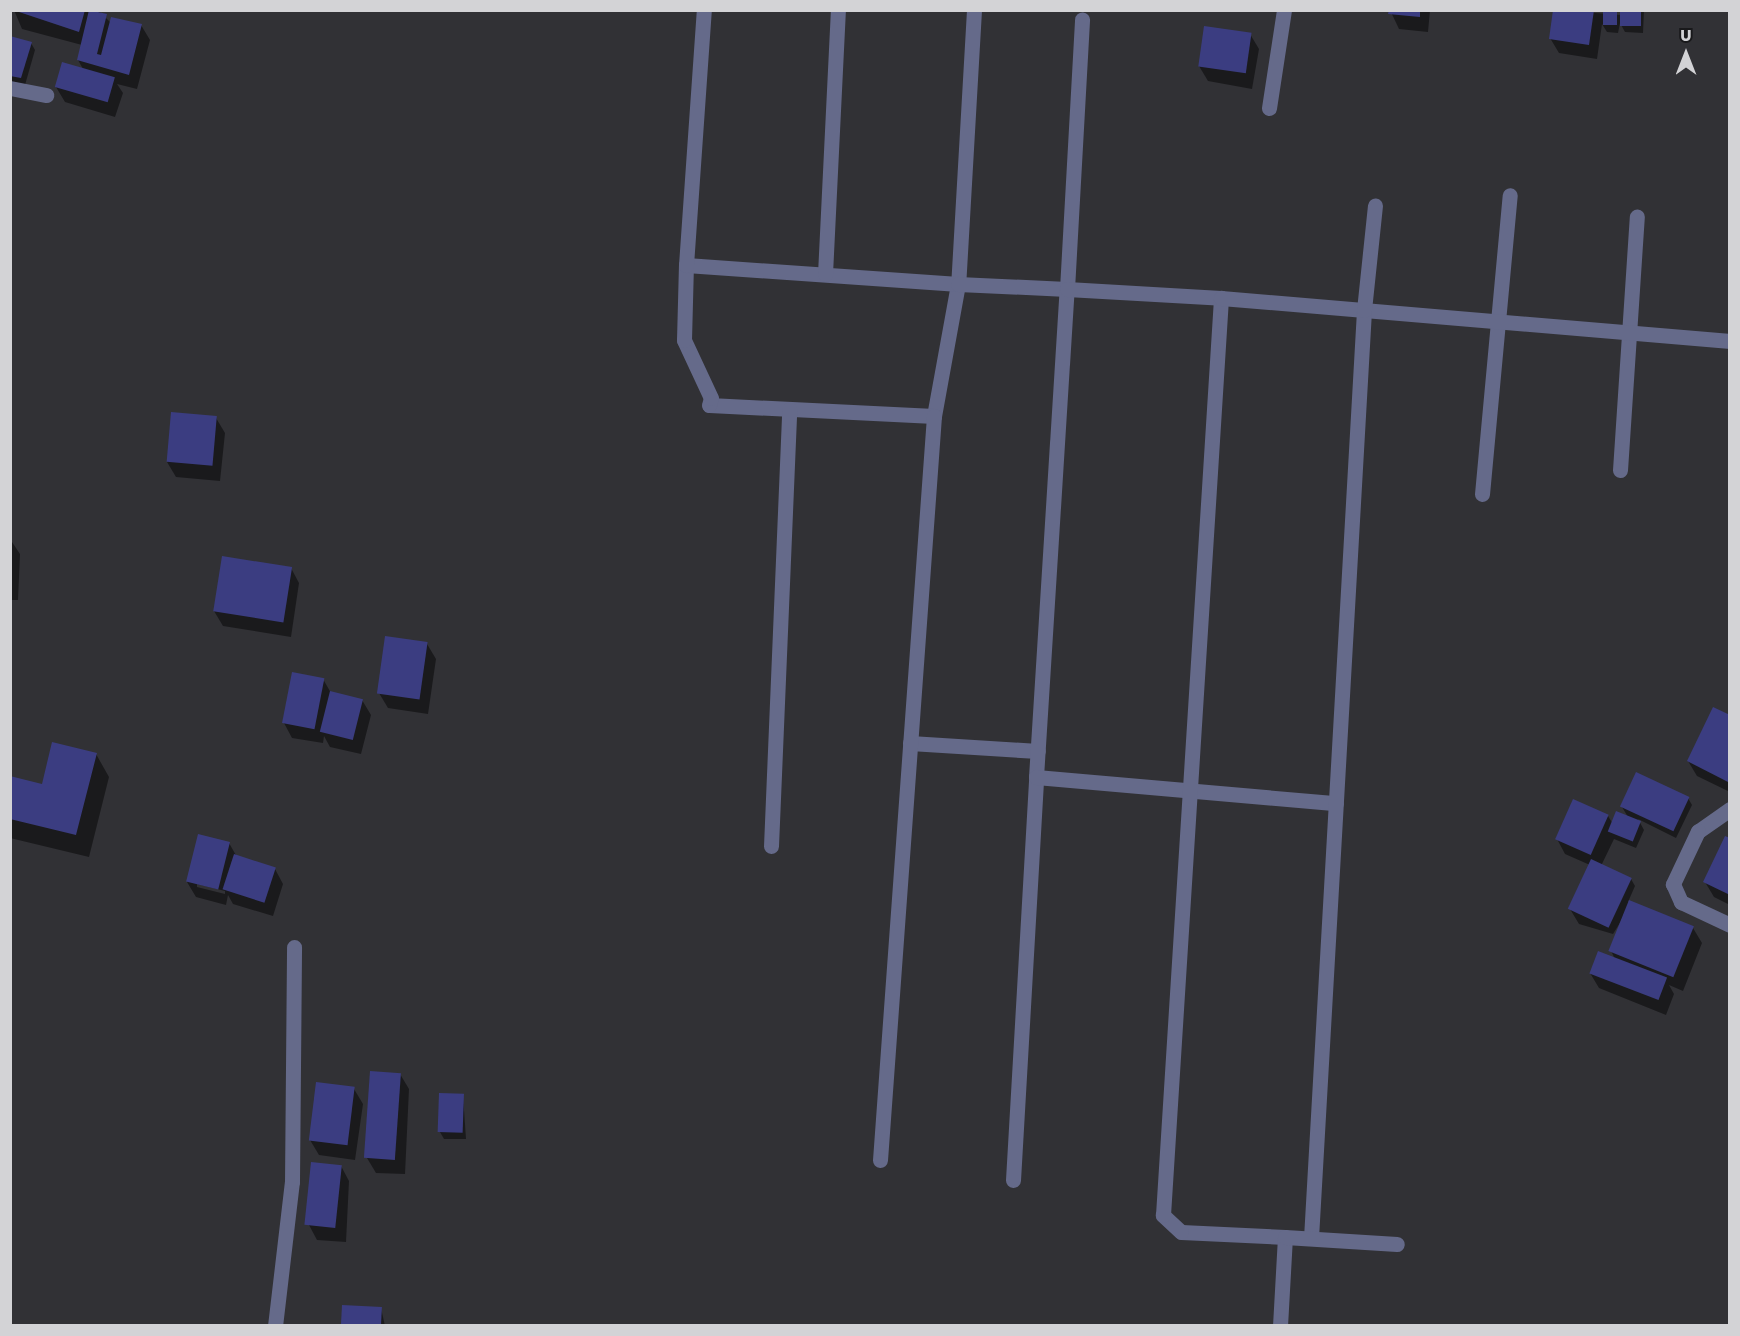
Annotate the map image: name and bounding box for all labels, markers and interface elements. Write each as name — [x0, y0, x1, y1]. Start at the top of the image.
north arrow — [1656, 24, 1716, 84]
text: U — [1680, 24, 1692, 47]

